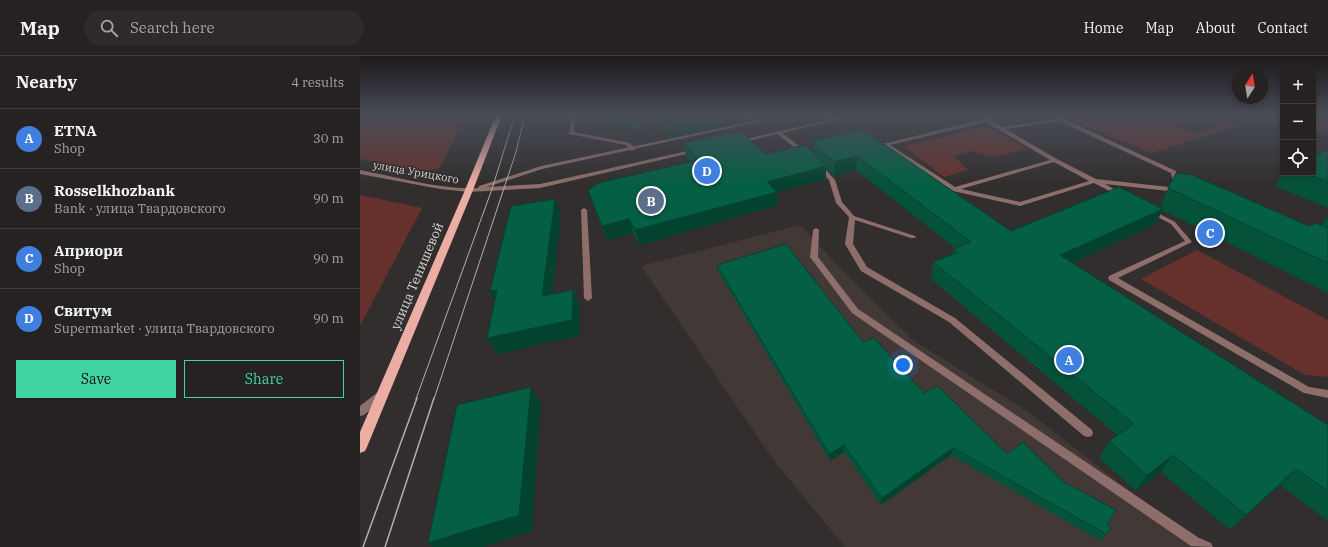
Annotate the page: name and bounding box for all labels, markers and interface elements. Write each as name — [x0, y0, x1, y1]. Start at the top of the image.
search box — [84, 10, 364, 46]
text: Map — [20, 16, 60, 40]
icon: search — [98, 17, 120, 39]
text: Search here — [130, 18, 214, 37]
text: Home — [1084, 19, 1123, 37]
text: Map — [1145, 19, 1174, 37]
text: About — [1196, 19, 1235, 37]
text: Contact — [1257, 19, 1308, 37]
north arrow — [1232, 68, 1268, 104]
map controls — [1280, 68, 1316, 176]
button: + — [1280, 68, 1316, 104]
text: Nearby — [16, 71, 77, 93]
text: 4 results — [291, 74, 344, 91]
button: − — [1280, 104, 1316, 140]
text: ETNA — [54, 121, 97, 140]
text: A — [24, 130, 34, 147]
text: 30 m — [313, 130, 344, 147]
text: Shop — [54, 140, 85, 157]
button: locate — [1280, 140, 1316, 176]
pin: D — [694, 156, 720, 186]
street label: улица Урицкого — [372, 158, 460, 186]
text: Rosselkhozbank — [54, 181, 175, 200]
pin: B — [638, 186, 664, 216]
text: B — [24, 190, 34, 207]
text: 90 m — [313, 190, 344, 207]
text: Bank · улица Твардовского — [54, 200, 225, 217]
pin: C — [1197, 218, 1223, 248]
street label: улица Тенишевой — [387, 220, 447, 332]
text: Априори — [54, 241, 123, 260]
text: C — [25, 250, 33, 267]
text: 90 m — [313, 250, 344, 267]
text: Shop — [54, 260, 85, 277]
text: Свитум — [54, 301, 112, 320]
text: D — [24, 310, 34, 327]
text: 90 m — [313, 310, 344, 327]
text: Supermarket · улица Твардовского — [54, 320, 274, 337]
pin: A — [1056, 345, 1082, 375]
your location — [893, 355, 913, 375]
button: Save — [16, 360, 176, 398]
button: Share — [184, 360, 344, 398]

